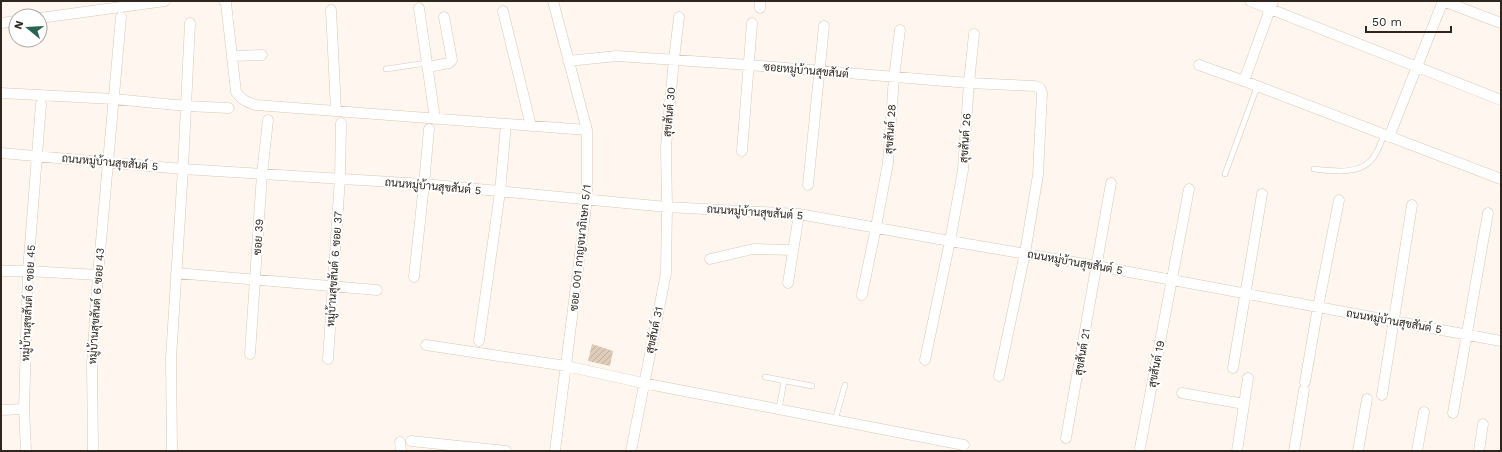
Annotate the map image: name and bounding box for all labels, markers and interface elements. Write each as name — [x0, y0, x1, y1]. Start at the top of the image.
north arrow — [8, 8, 48, 48]
scale bar — [1366, 8, 1451, 34]
text: 50 m — [1372, 15, 1402, 29]
text: N — [12, 19, 26, 31]
street label: ซอยหมู่บ้านสุขสันต์ — [763, 58, 849, 83]
street label: สุขสันต์ 30 — [659, 86, 680, 138]
street label: สุขสันต์ 28 — [880, 103, 901, 155]
street label: สุขสันต์ 26 — [955, 112, 976, 163]
street label: ถนนหมู่บ้านสุขสันต์ 5 — [61, 150, 159, 175]
street label: ถนนหมู่บ้านสุขสันต์ 5 — [384, 174, 482, 199]
street label: ซอย 001 กาญจนาภิเษก 5/1 — [567, 184, 594, 312]
street label: ถนนหมู่บ้านสุขสันต์ 5 — [706, 201, 804, 224]
street label: หมู่บ้านสุขสันต์ 6 ซอย 37 — [322, 211, 347, 327]
street label: ซอย 39 — [251, 218, 266, 256]
street label: หมู่บ้านสุขสันต์ 6 ซอย 45 — [17, 244, 40, 362]
street label: ถนนหมู่บ้านสุขสันต์ 5 — [1026, 246, 1124, 279]
street label: หมู่บ้านสุขสันต์ 6 ซอย 43 — [84, 247, 109, 365]
street label: สุขสันต์ 31 — [641, 305, 668, 355]
street label: ถนนหมู่บ้านสุขสันต์ 5 — [1345, 305, 1443, 338]
street label: สุขสันต์ 21 — [1070, 327, 1095, 377]
street label: สุขสันต์ 19 — [1144, 339, 1169, 389]

